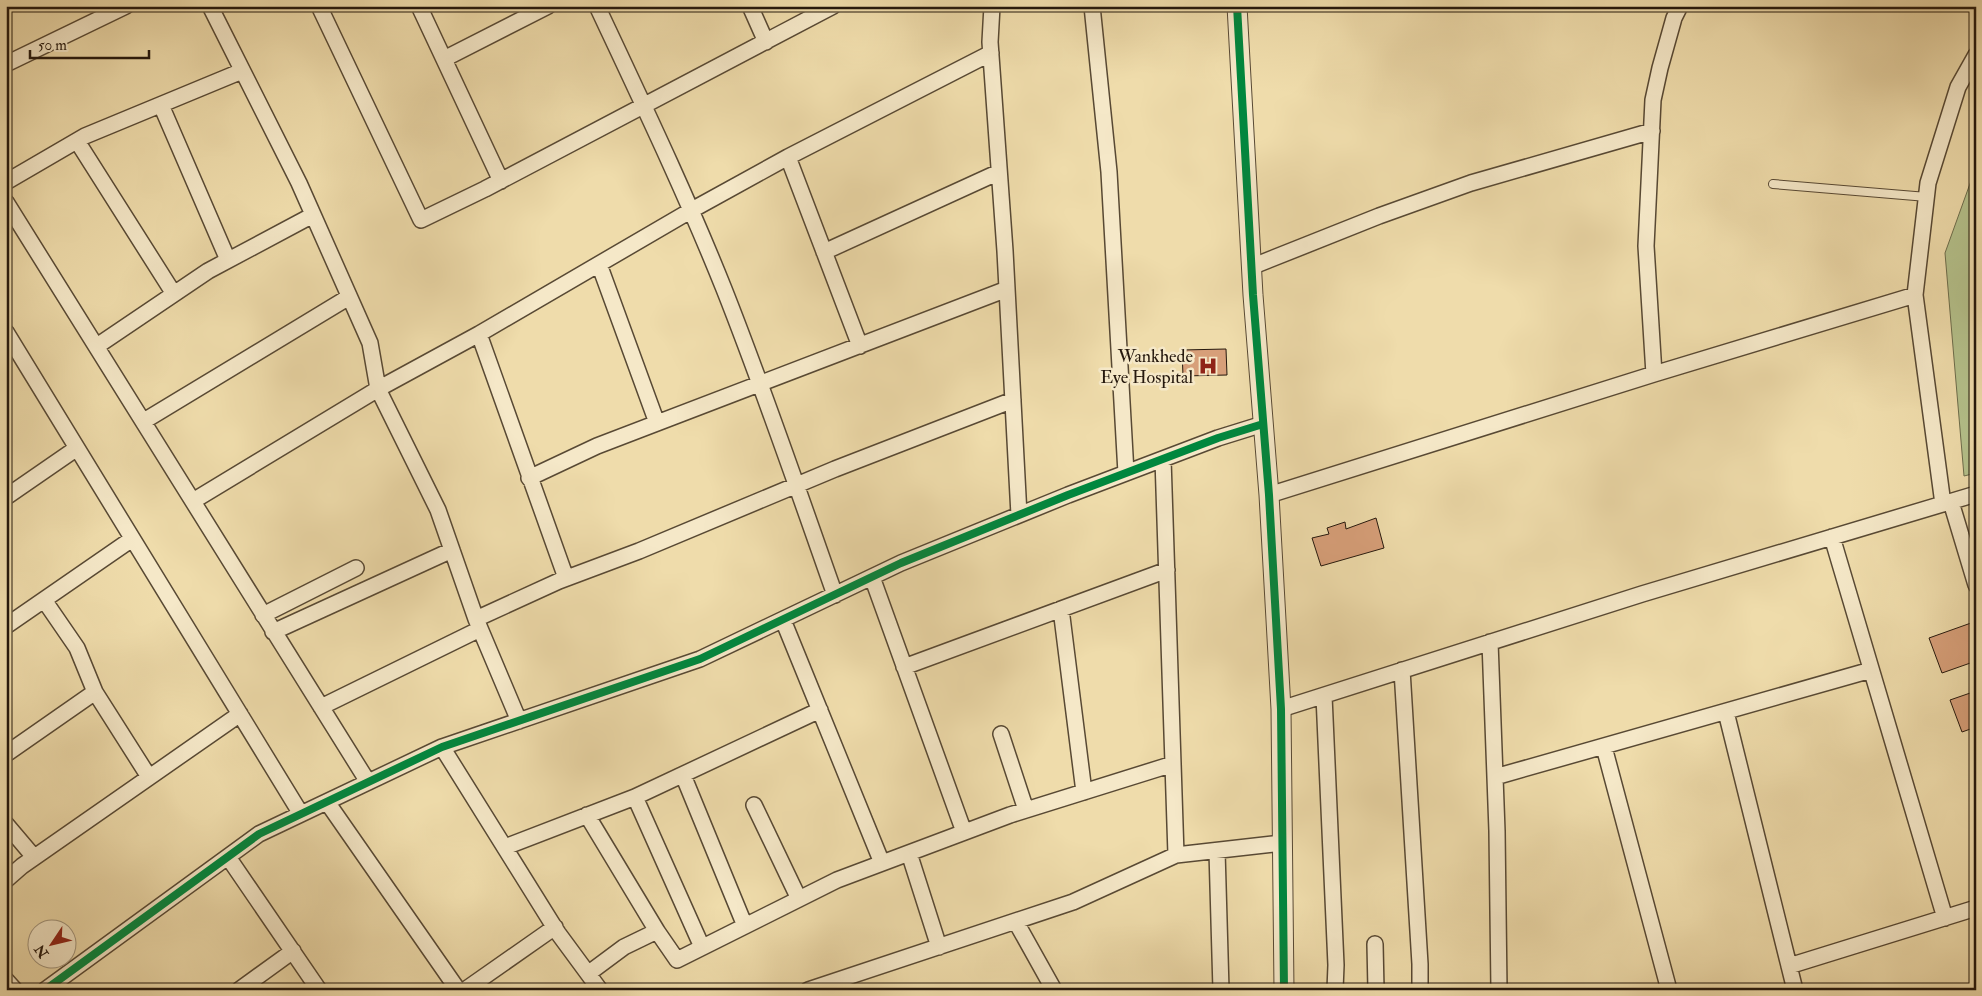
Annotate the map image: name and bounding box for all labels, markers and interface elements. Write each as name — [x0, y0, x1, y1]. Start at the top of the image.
scale bar — [30, 28, 149, 60]
text: 50 m — [38, 36, 67, 55]
place label: Wankhede Eye Hospital — [1100, 345, 1193, 389]
hospital icon: Wankhede Eye Hospital — [1197, 355, 1219, 377]
north arrow — [28, 918, 78, 968]
text: N — [31, 941, 53, 962]

